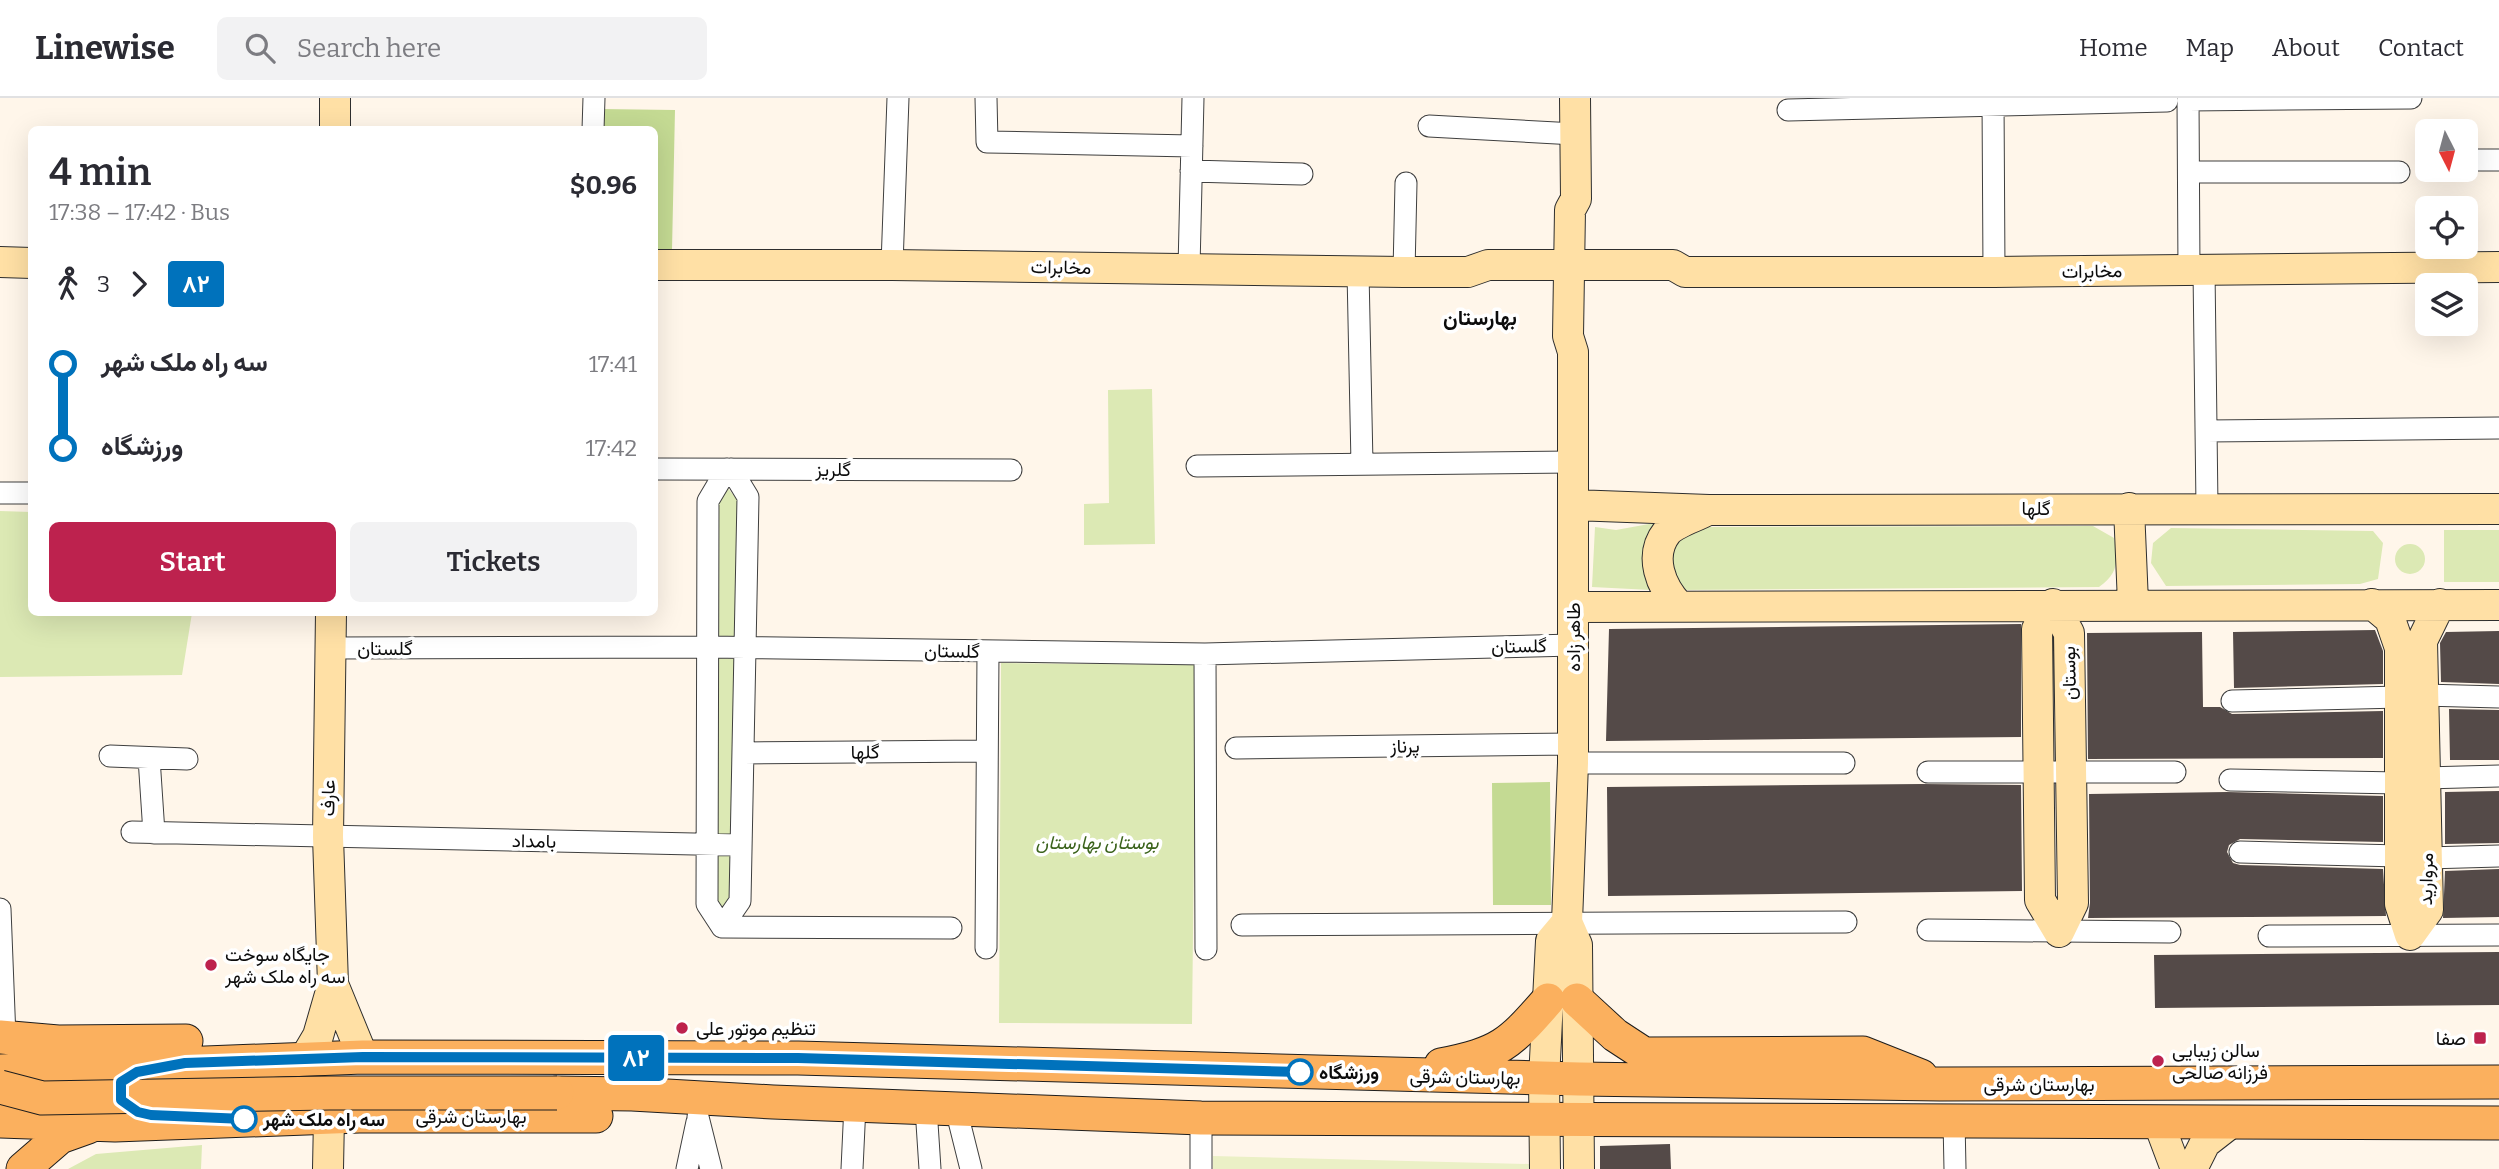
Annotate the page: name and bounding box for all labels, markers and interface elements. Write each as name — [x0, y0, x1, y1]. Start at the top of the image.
search box — [217, 17, 707, 80]
text: Linewise — [35, 28, 175, 68]
icon: search — [241, 29, 279, 67]
text: Search here — [297, 33, 441, 64]
text: Home — [2079, 34, 2148, 62]
text: Map — [2186, 34, 2234, 62]
text: About — [2272, 34, 2340, 62]
text: Contact — [2378, 34, 2464, 62]
north arrow — [2415, 119, 2478, 182]
map controls — [2415, 119, 2478, 336]
text: 4 min — [49, 149, 151, 195]
text: $0.96 — [570, 170, 637, 201]
button: locate — [2415, 196, 2478, 259]
text: 17:38 – 17:42 · Bus — [49, 198, 230, 226]
street label: مخابرات — [1030, 255, 1092, 279]
street label: مخابرات — [2061, 259, 2123, 283]
icon: walk — [49, 265, 87, 303]
icon: forward — [120, 265, 158, 303]
text: 3 — [97, 270, 110, 298]
text: ۸۲ — [182, 270, 210, 298]
button: layers — [2415, 273, 2478, 336]
district label: بهارستان — [1443, 305, 1517, 331]
text: سه راه ملک شهر — [101, 347, 268, 378]
text: 17:41 — [589, 350, 637, 378]
text: ورزشگاه — [101, 431, 183, 462]
text: 17:42 — [586, 434, 637, 462]
street label: گلریز — [814, 458, 851, 481]
street label: گلها — [2022, 497, 2050, 520]
button: Start — [49, 522, 336, 602]
button: Tickets — [350, 522, 637, 602]
street label: طاهر زاده — [1562, 602, 1585, 672]
street label: گلستان — [1491, 634, 1547, 658]
street label: گلستان — [357, 637, 413, 660]
street label: گلستان — [924, 639, 980, 663]
street label: بوستان — [2057, 646, 2081, 700]
street label: پرناز — [1389, 734, 1420, 760]
street label: گلها — [850, 740, 880, 764]
street label: عارف — [316, 780, 340, 816]
street label: بامداد — [512, 829, 556, 853]
park label: بوستان بهارستان — [1036, 831, 1160, 854]
street label: مروارید — [2414, 853, 2438, 905]
place label: جایگاه سوخت سه راه ملک شهر — [224, 943, 346, 988]
marker: جایگاه سوخت سه راه ملک شهر — [203, 957, 219, 973]
place label: تنظیم موتور علی — [696, 1017, 816, 1041]
marker: تنظیم موتور علی — [674, 1020, 690, 1036]
place label: صفا — [2436, 1027, 2466, 1050]
marker: صفا — [2472, 1030, 2488, 1046]
line badge: ۸۲ — [604, 1035, 668, 1081]
place label: سالن زیبایی فرزانه صالحی — [2172, 1039, 2268, 1084]
text: ۸۲ — [622, 1044, 650, 1072]
marker: سالن زیبایی فرزانه صالحی — [2150, 1053, 2166, 1069]
marker: ورزشگاه — [1287, 1059, 1313, 1085]
place label: ورزشگاه — [1319, 1061, 1379, 1085]
street label: بهارستان شرقی — [1409, 1065, 1521, 1089]
street label: بهارستان شرقی — [1984, 1073, 2094, 1096]
street label: بهارستان شرقی — [416, 1105, 526, 1128]
marker: سه راه ملک شهر — [231, 1106, 257, 1132]
place label: سه راه ملک شهر — [262, 1108, 385, 1132]

